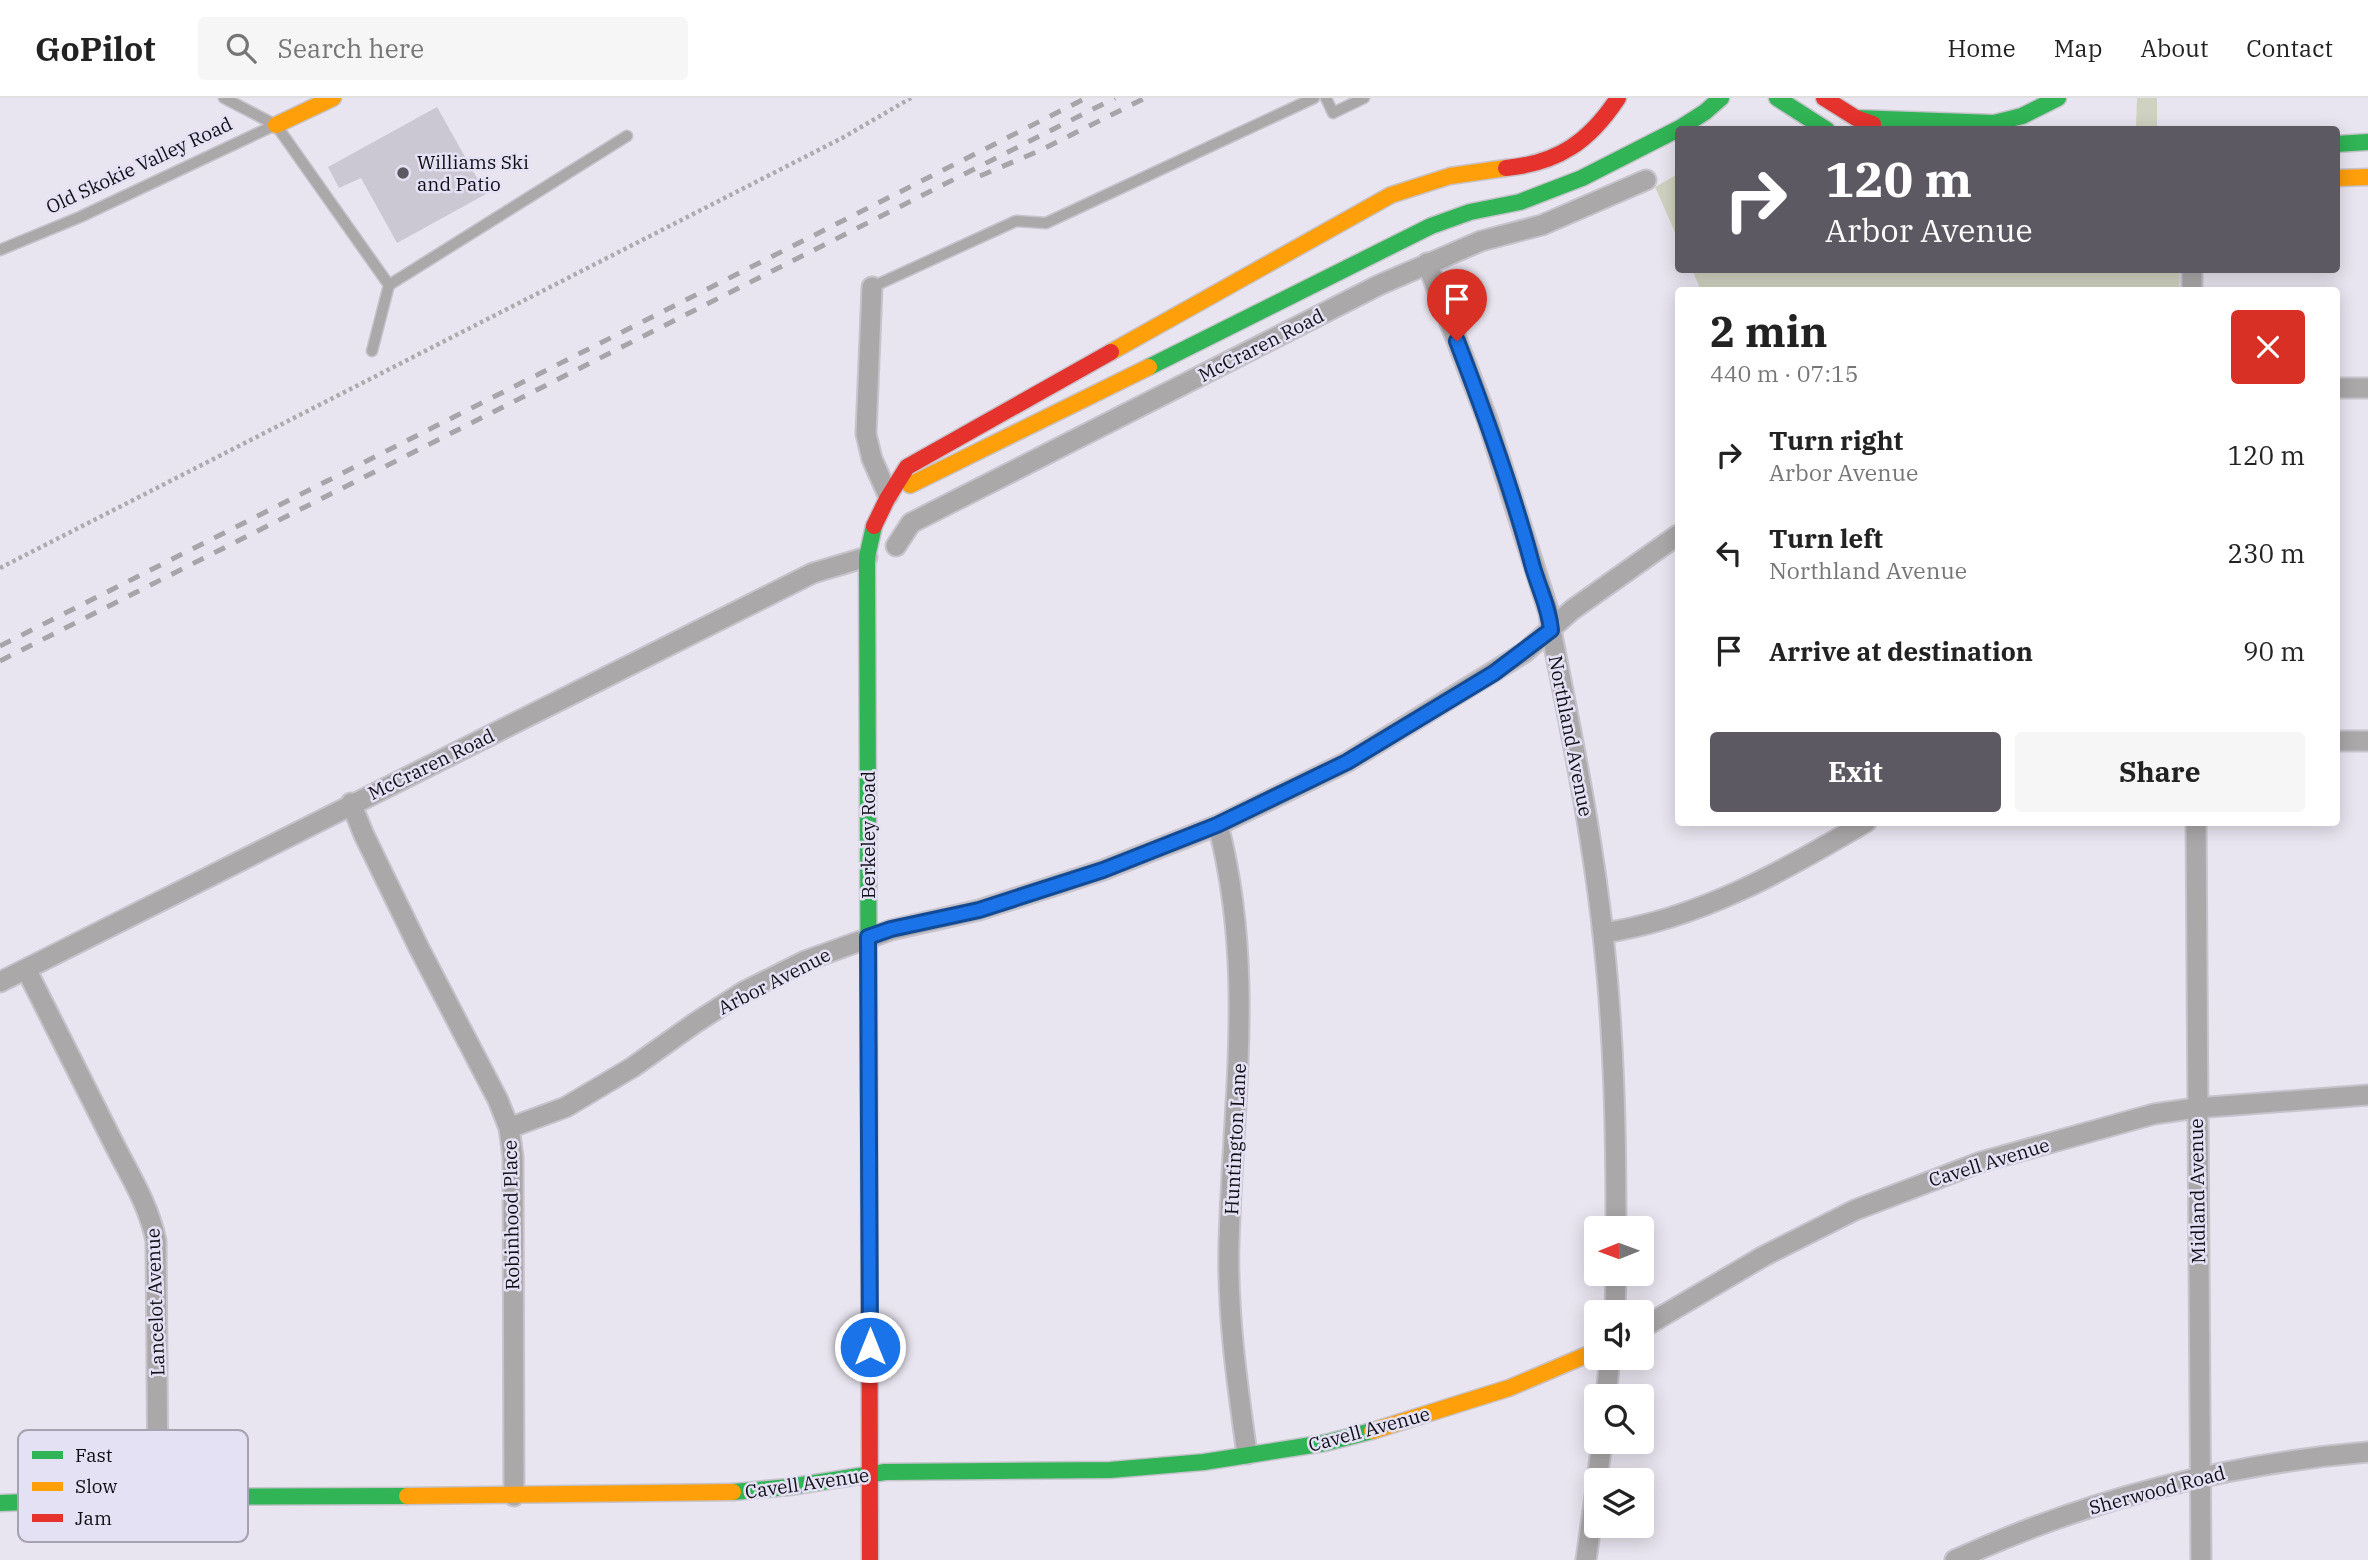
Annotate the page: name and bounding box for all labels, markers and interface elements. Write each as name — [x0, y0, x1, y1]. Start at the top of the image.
search box — [198, 17, 688, 80]
text: GoPilot — [35, 27, 156, 70]
icon: search — [222, 29, 260, 67]
text: Search here — [278, 31, 424, 65]
text: Home — [1948, 32, 2016, 64]
text: Map — [2054, 32, 2102, 64]
text: About — [2140, 32, 2208, 64]
text: Contact — [2246, 32, 2333, 64]
street label: Old Skokie Valley Road — [42, 111, 236, 219]
text: 120 m — [1825, 147, 1972, 210]
place label: Williams Ski and Patio — [417, 150, 529, 196]
icon: right — [1710, 154, 1801, 245]
marker: Williams Ski and Patio — [395, 165, 411, 181]
text: Arbor Avenue — [1825, 209, 2033, 251]
pin — [1427, 269, 1487, 341]
icon: arrive — [1438, 280, 1476, 318]
street label: McCraren Road — [1194, 303, 1328, 387]
text: 2 min — [1710, 304, 1828, 359]
button: close — [2231, 310, 2305, 384]
text: 440 m · 07:15 — [1710, 358, 1859, 388]
text: Turn right — [1769, 423, 1903, 457]
icon: right — [1710, 436, 1748, 474]
text: 120 m — [2227, 438, 2305, 472]
text: Arbor Avenue — [1769, 457, 1918, 487]
text: Turn left — [1769, 521, 1883, 555]
icon: left — [1710, 534, 1748, 572]
text: 230 m — [2227, 536, 2305, 570]
text: Northland Avenue — [1769, 555, 1967, 585]
icon: arrive — [1710, 632, 1748, 670]
text: Arrive at destination — [1769, 634, 2033, 668]
text: 90 m — [2243, 634, 2305, 668]
street label: Northland Avenue — [1544, 653, 1598, 819]
street label: McCraren Road — [364, 723, 498, 805]
button: Exit — [1710, 732, 2001, 812]
button: Share — [2015, 732, 2305, 812]
street label: Berkeley Road — [856, 771, 880, 899]
street label: Arbor Avenue — [714, 942, 834, 1020]
street label: Huntington Lane — [1219, 1062, 1251, 1216]
street label: Midland Avenue — [2184, 1118, 2210, 1264]
street label: Cavell Avenue — [1926, 1132, 2052, 1192]
street label: Robinhood Place — [498, 1140, 524, 1290]
north arrow — [1584, 1216, 1654, 1286]
map controls — [1584, 1216, 1654, 1538]
street label: Lancelot Avenue — [140, 1228, 170, 1376]
button: sound — [1584, 1300, 1654, 1370]
position arrow — [833, 1310, 907, 1384]
button: search — [1584, 1384, 1654, 1454]
street label: Cavell Avenue — [1306, 1401, 1432, 1457]
legend — [18, 1430, 248, 1542]
text: Fast — [75, 1443, 113, 1467]
street label: Sherwood Road — [2086, 1460, 2228, 1520]
street label: Cavell Avenue — [743, 1462, 871, 1504]
button: layers — [1584, 1468, 1654, 1538]
text: Slow — [75, 1474, 117, 1498]
text: Jam — [75, 1506, 112, 1530]

